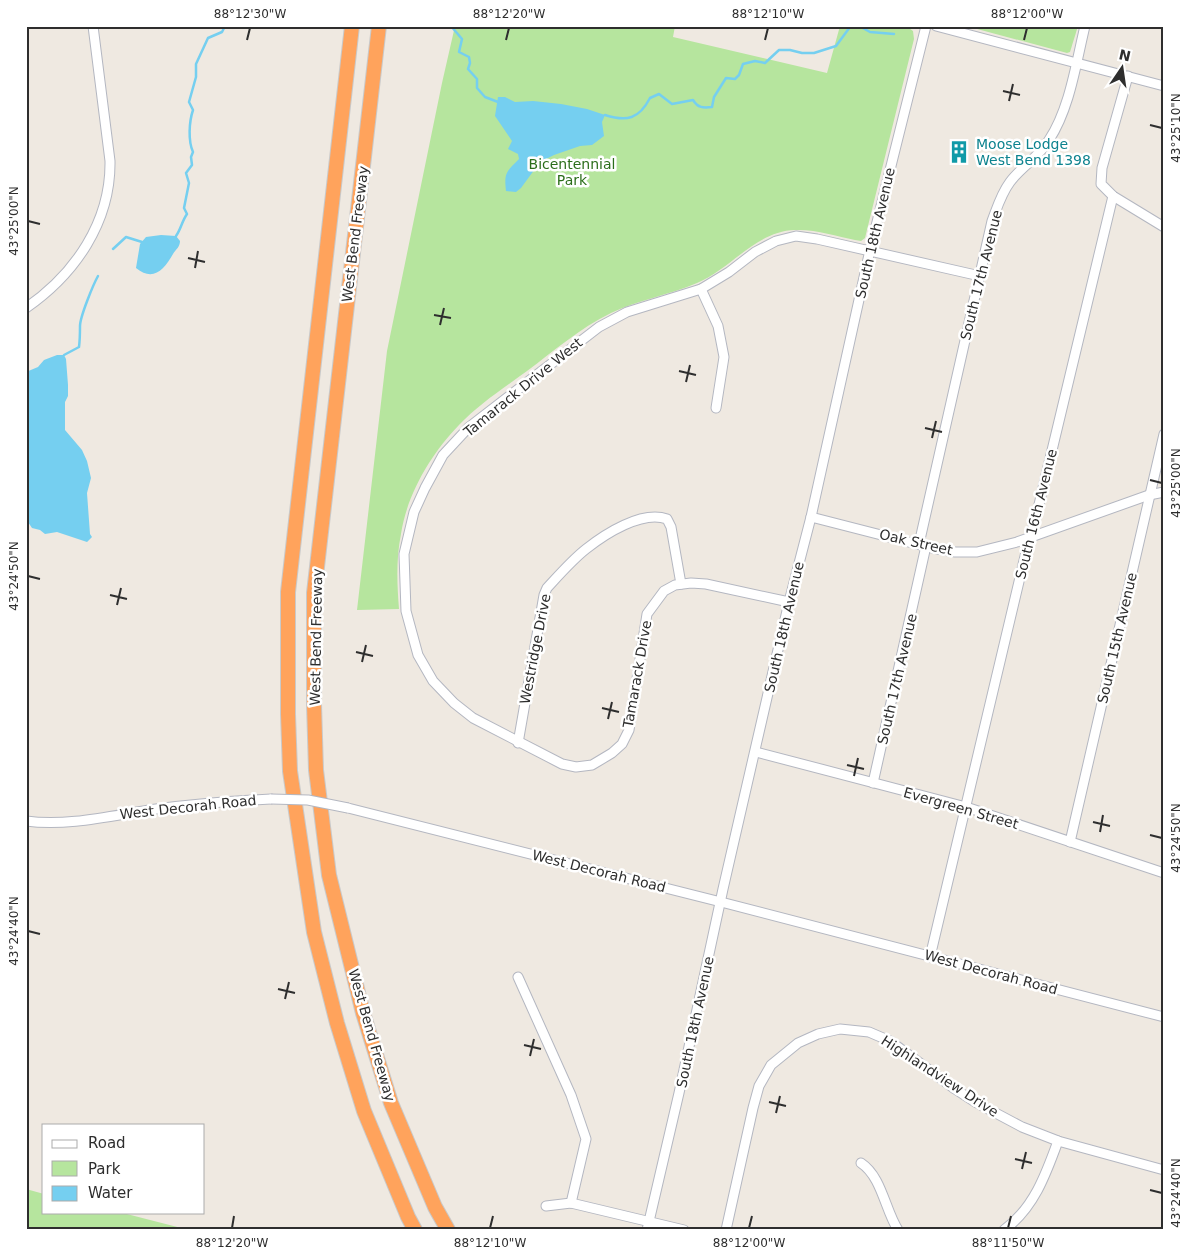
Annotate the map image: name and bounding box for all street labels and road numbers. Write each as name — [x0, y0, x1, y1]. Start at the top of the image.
street label: West Bend Freeway — [339, 165, 371, 303]
street label: South 18th Avenue — [852, 166, 898, 300]
street label: South 17th Avenue — [957, 208, 1005, 342]
street label: Tamarack Drive West — [460, 334, 586, 440]
street label: South 16th Avenue — [1012, 447, 1060, 581]
street label: Oak Street — [878, 526, 955, 558]
street label: South 18th Avenue — [761, 560, 807, 694]
street label: West Bend Freeway — [307, 568, 325, 706]
street label: South 15th Avenue — [1094, 571, 1140, 705]
street label: Westridge Drive — [516, 592, 554, 706]
street label: South 17th Avenue — [874, 612, 920, 746]
street label: Tamarack Drive — [619, 619, 654, 730]
street label: Evergreen Street — [902, 784, 1021, 832]
street label: West Decorah Road — [119, 792, 257, 822]
street label: West Decorah Road — [530, 847, 668, 895]
street label: West Decorah Road — [923, 947, 1059, 997]
street label: South 18th Avenue — [673, 955, 717, 1089]
street label: West Bend Freeway — [345, 967, 399, 1103]
street label: Highlandview Drive — [878, 1032, 1002, 1120]

